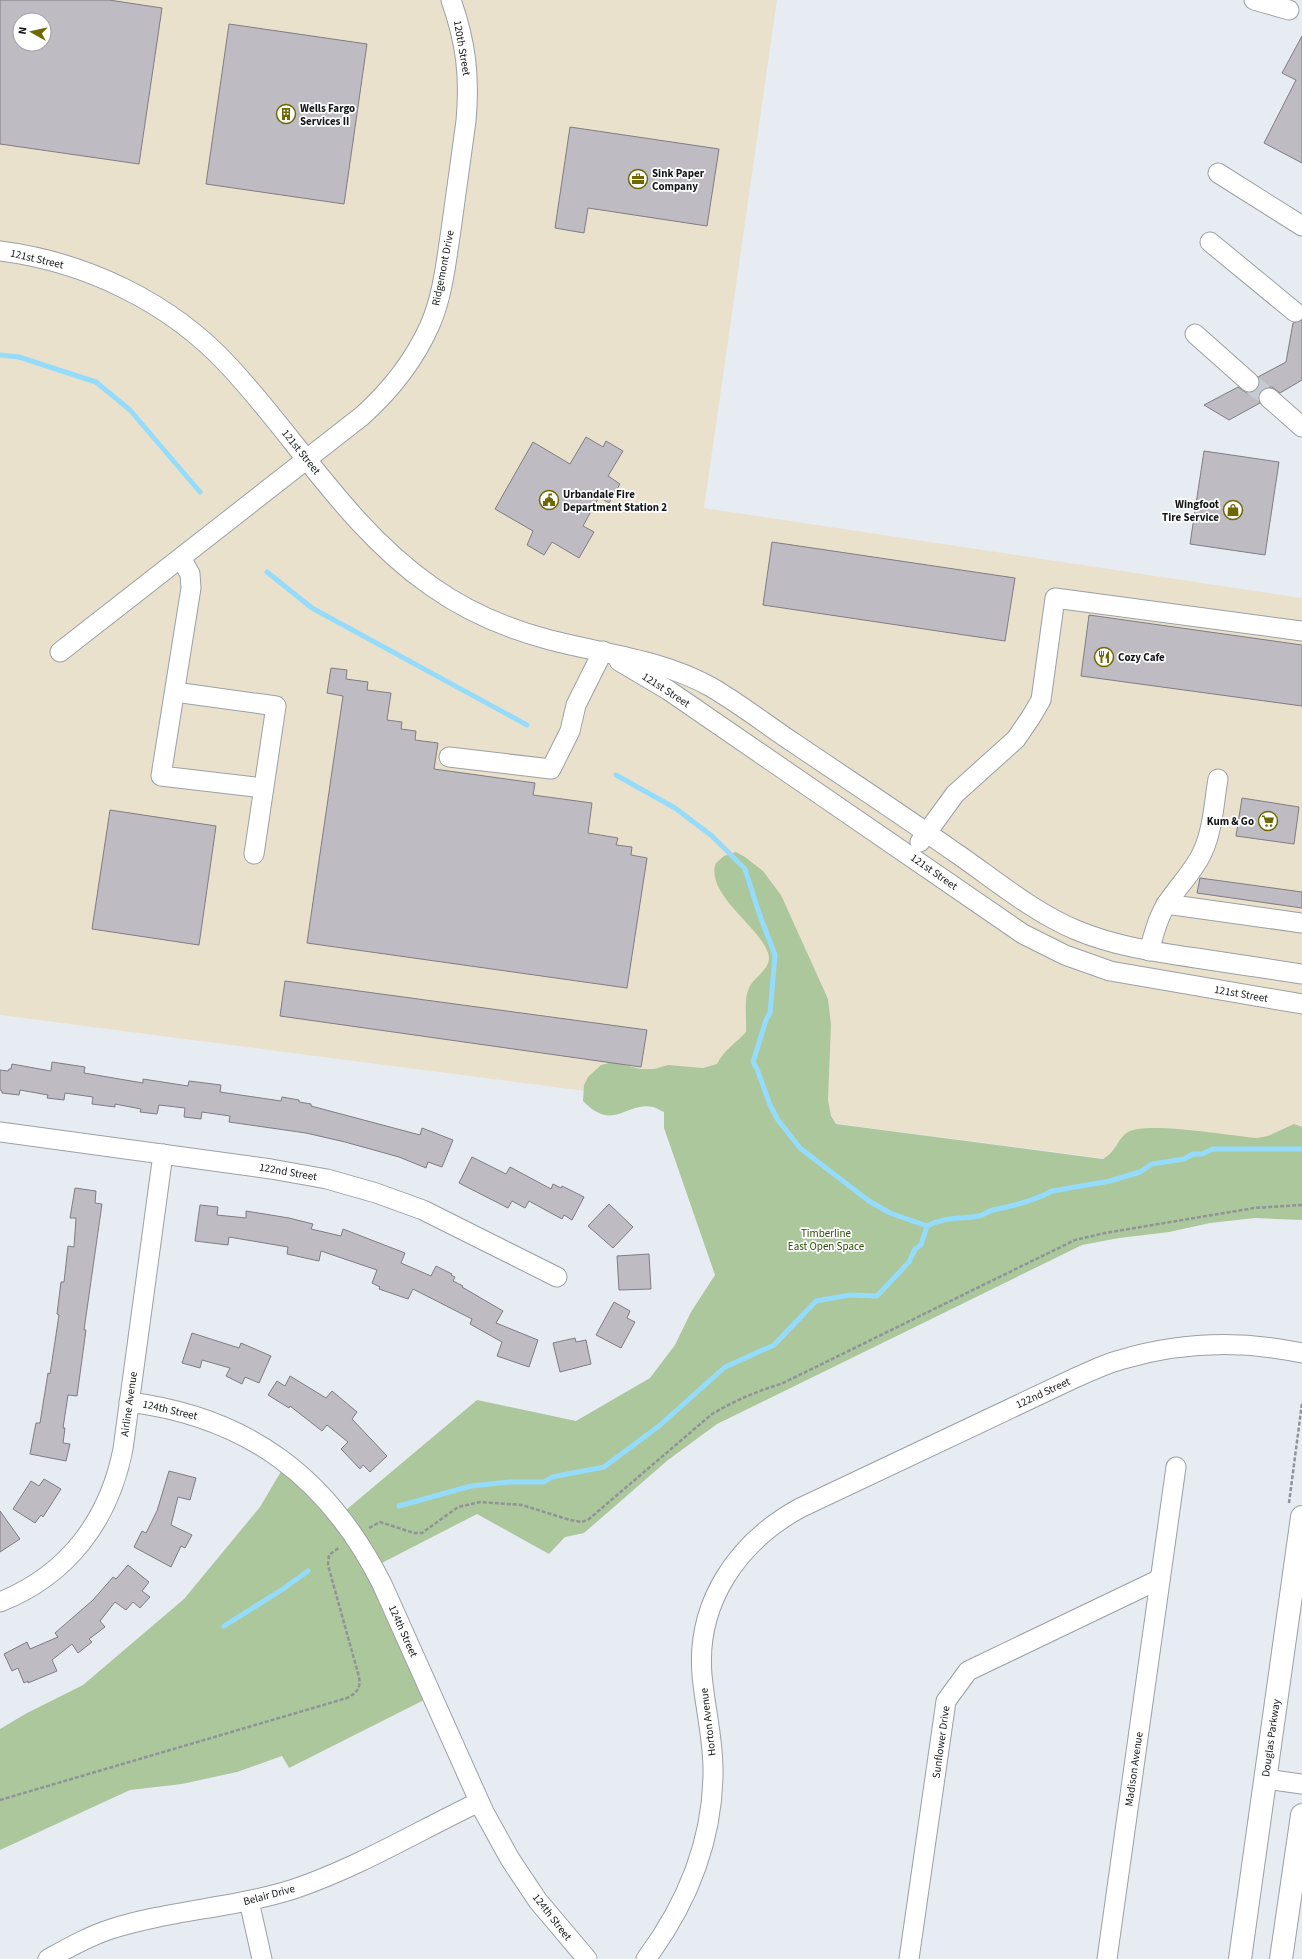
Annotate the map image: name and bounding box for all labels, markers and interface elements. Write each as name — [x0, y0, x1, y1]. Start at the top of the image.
north arrow — [12, 12, 52, 52]
street label: 120th Street — [450, 19, 474, 77]
text: N — [15, 26, 31, 35]
place label: Wells Fargo Services II — [300, 101, 355, 129]
building icon: Wells Fargo Services II — [275, 103, 297, 125]
place label: Sink Paper Company — [652, 166, 705, 194]
office icon: Sink Paper Company — [627, 168, 649, 190]
street label: Ridgemont Drive — [428, 228, 458, 307]
street label: 121st Street — [9, 246, 65, 272]
street label: 121st Street — [278, 426, 324, 478]
place label: Urbandale Fire Department Station 2 — [563, 487, 667, 515]
public building icon: Urbandale Fire Department Station 2 — [538, 489, 560, 511]
place label: Wingfoot Tire Service — [1162, 497, 1220, 525]
shop icon: Wingfoot Tire Service — [1222, 499, 1244, 521]
restaurant icon: Cozy Cafe — [1093, 646, 1115, 668]
place label: Cozy Cafe — [1118, 650, 1165, 665]
street label: 121st Street — [639, 669, 693, 711]
supermarket icon: Kum & Go — [1257, 810, 1279, 832]
place label: Kum & Go — [1207, 814, 1254, 829]
street label: 121st Street — [907, 850, 961, 894]
street label: 121st Street — [1213, 982, 1269, 1006]
street label: 122nd Street — [258, 1160, 318, 1184]
park label: Timberline East Open Space — [788, 1226, 865, 1254]
street label: Airline Avenue — [117, 1370, 141, 1438]
street label: 122nd Street — [1013, 1374, 1073, 1412]
street label: 124th Street — [141, 1396, 199, 1424]
street label: 124th Street — [385, 1602, 421, 1660]
street label: Horton Avenue — [696, 1687, 720, 1757]
street label: Douglas Parkway — [1258, 1698, 1284, 1778]
street label: Sunflower Drive — [928, 1704, 954, 1779]
street label: Madison Avenue — [1121, 1730, 1147, 1807]
street label: Belair Drive — [242, 1881, 297, 1909]
street label: 124th Street — [529, 1890, 575, 1944]

